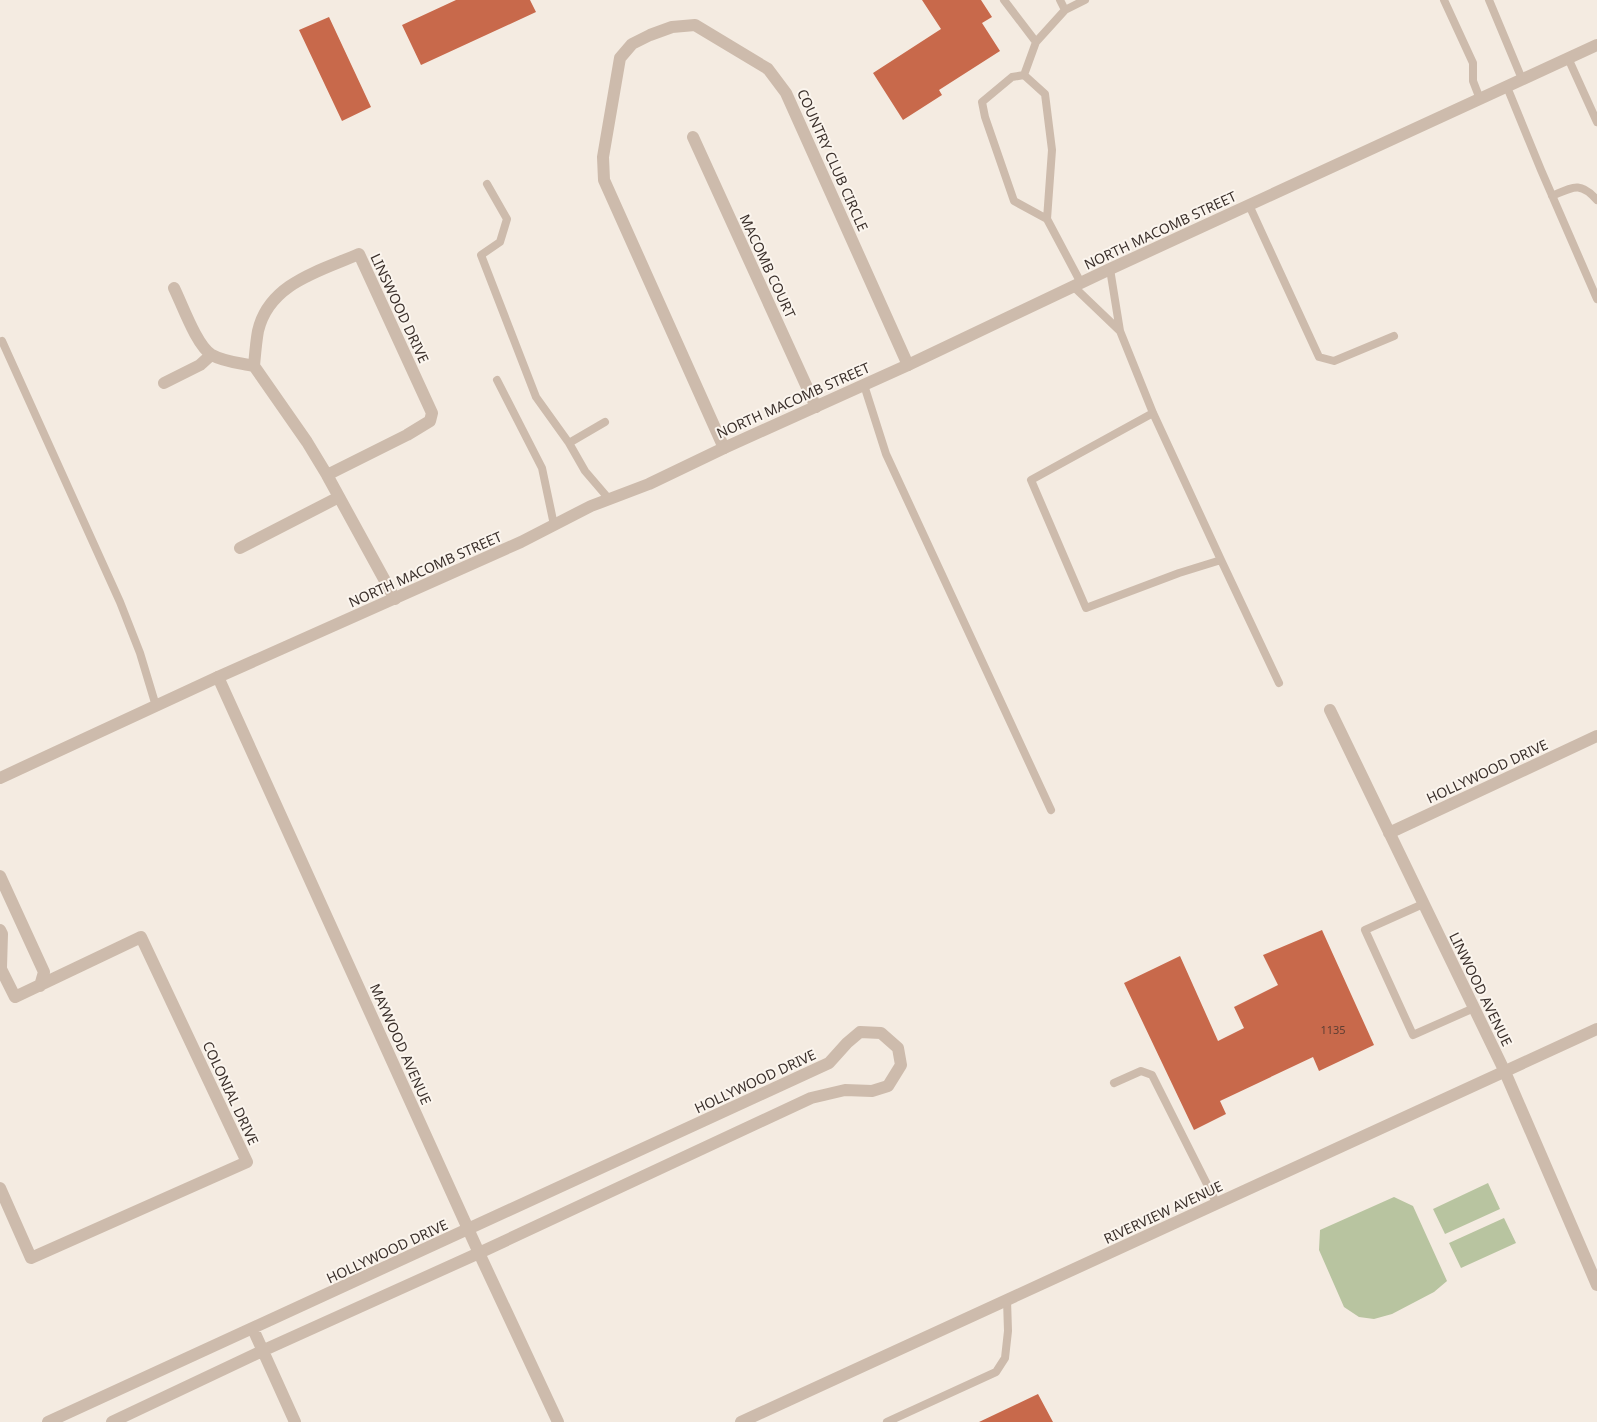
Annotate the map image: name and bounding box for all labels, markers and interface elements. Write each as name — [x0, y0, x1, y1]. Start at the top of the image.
street label: COUNTRY CLUB CIRCLE — [793, 86, 873, 234]
street label: NORTH MACOMB STREET — [1081, 186, 1239, 274]
street label: MACOMB COURT — [736, 211, 800, 321]
street label: LINSWOOD DRIVE — [366, 250, 434, 366]
street label: NORTH MACOMB STREET — [713, 357, 873, 442]
street label: NORTH MACOMB STREET — [345, 526, 505, 611]
street label: HOLLYWOOD DRIVE — [1423, 735, 1551, 807]
street label: LINWOOD AVENUE — [1445, 929, 1517, 1049]
street label: MAYWOOD AVENUE — [366, 980, 436, 1108]
house number: 1135 — [1320, 1022, 1346, 1037]
street label: COLONIAL DRIVE — [199, 1038, 263, 1148]
street label: HOLLYWOOD DRIVE — [691, 1045, 819, 1117]
street label: RIVERVIEW AVENUE — [1100, 1176, 1226, 1248]
street label: HOLLYWOOD DRIVE — [323, 1215, 451, 1287]

